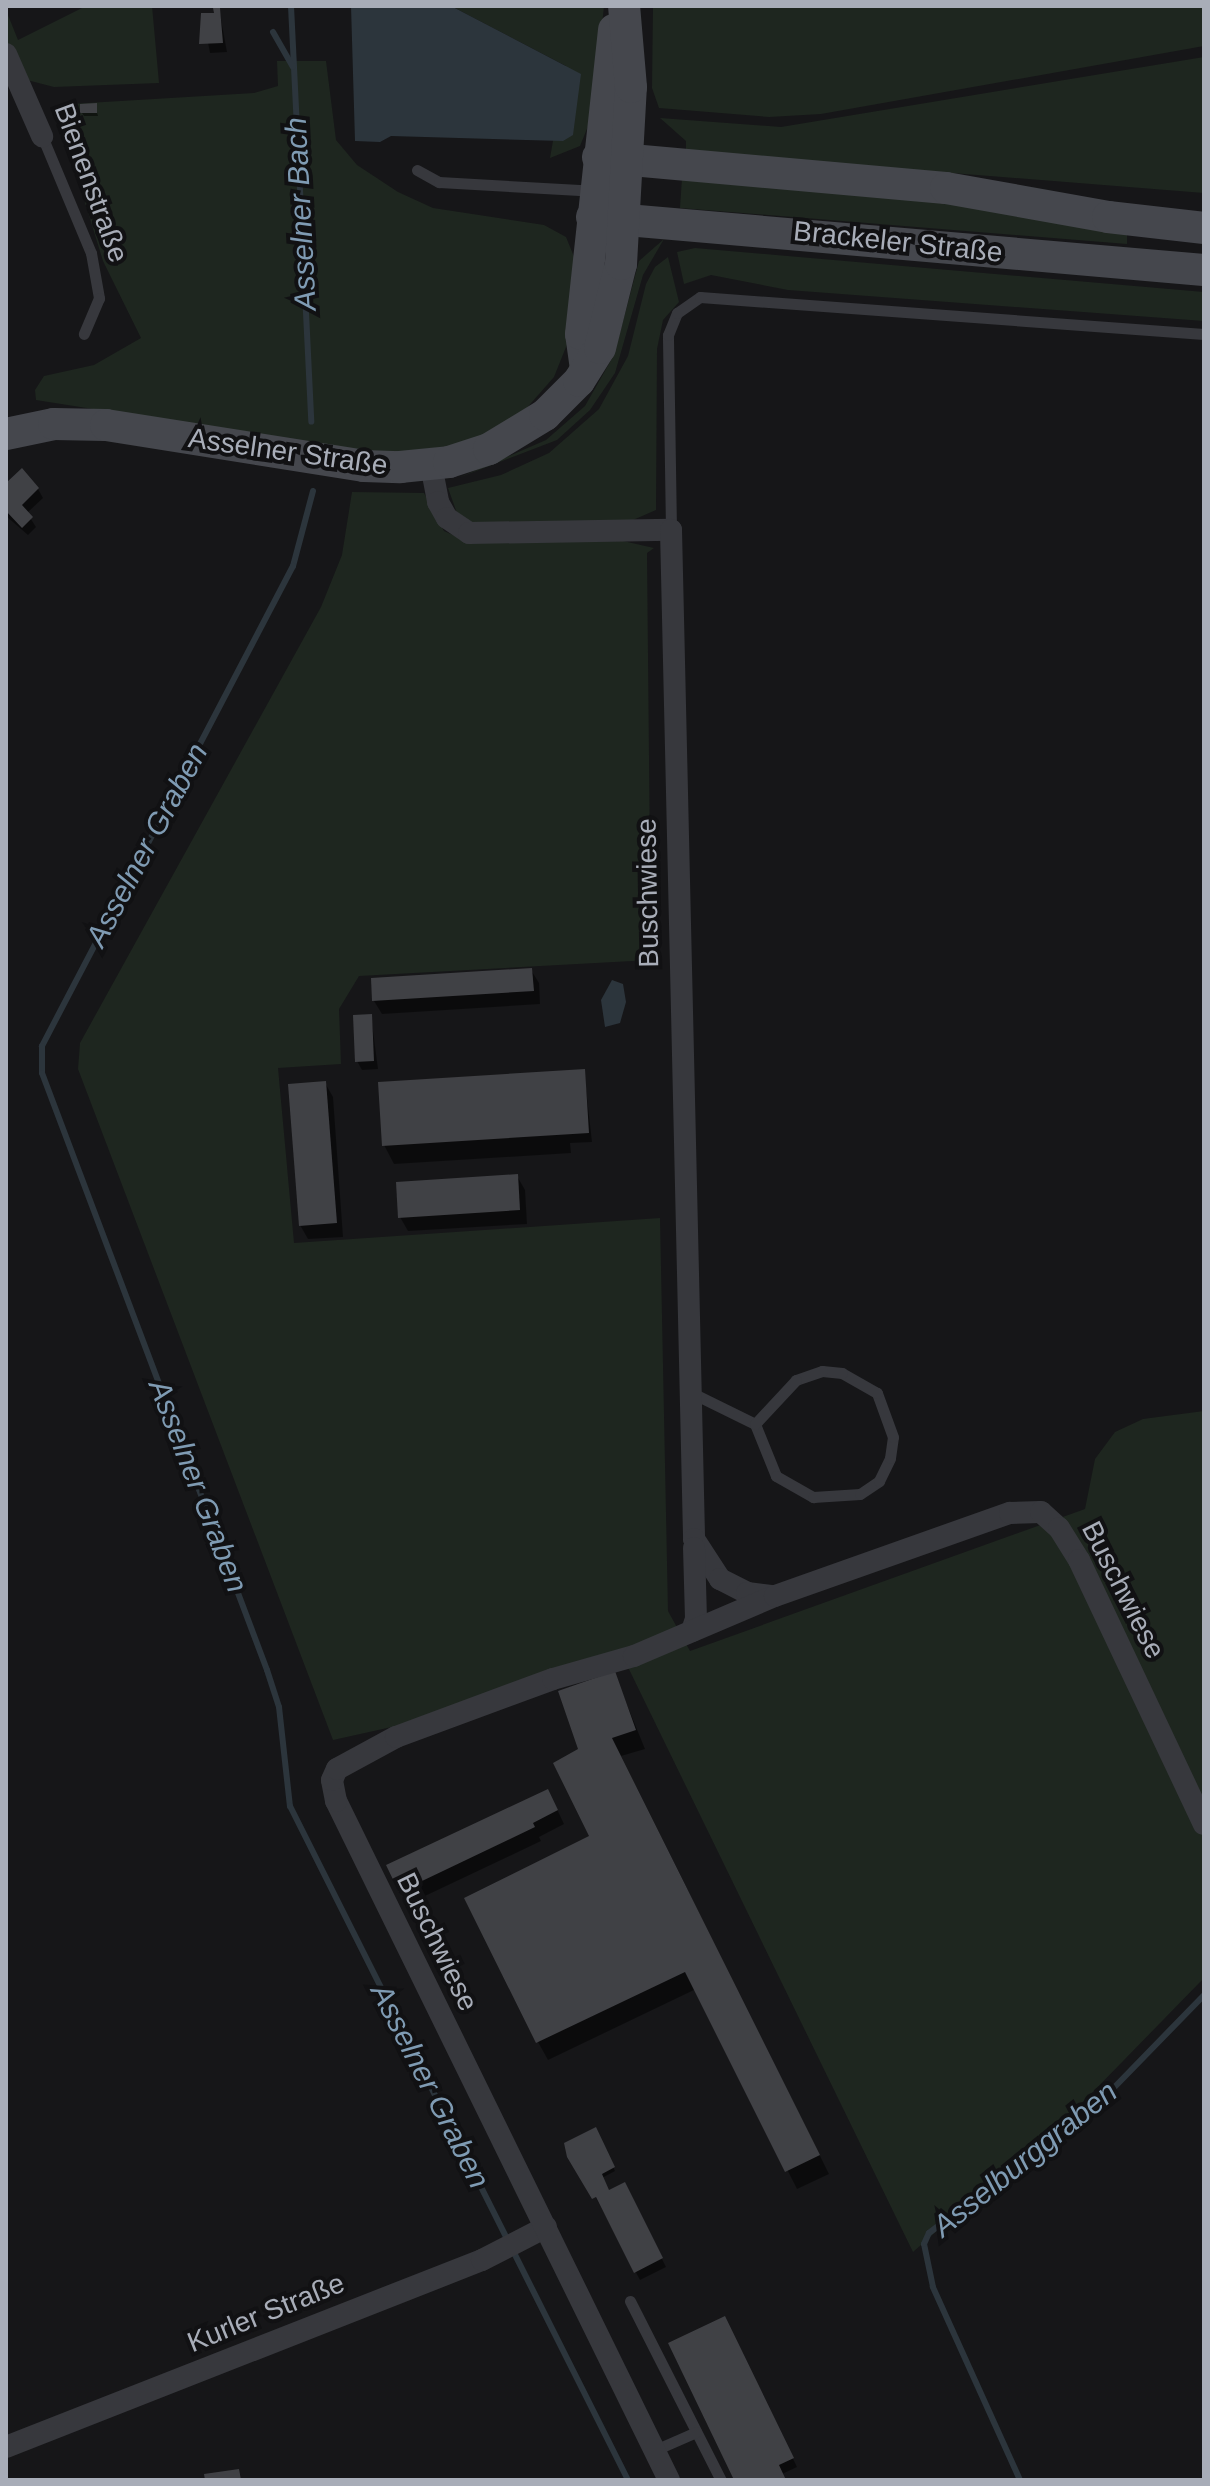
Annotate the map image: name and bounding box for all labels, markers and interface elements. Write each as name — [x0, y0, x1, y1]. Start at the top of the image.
street label: Bienenstraße — [47, 99, 135, 267]
water label: Asselner Bach — [278, 116, 324, 312]
street label: Brackeler Straße — [792, 214, 1004, 270]
street label: Asselner Straße — [186, 421, 390, 483]
water label: Asselner Graben — [78, 737, 216, 953]
street label: Buschwiese — [630, 818, 666, 968]
water label: Asselner Graben — [141, 1374, 255, 1598]
street label: Buschwiese — [1074, 1516, 1172, 1664]
street label: Buschwiese — [389, 1867, 485, 2017]
water label: Asselner Graben — [363, 1978, 497, 2194]
water label: Asselburggraben — [926, 2074, 1124, 2244]
street label: Kurler Straße — [183, 2266, 349, 2360]

